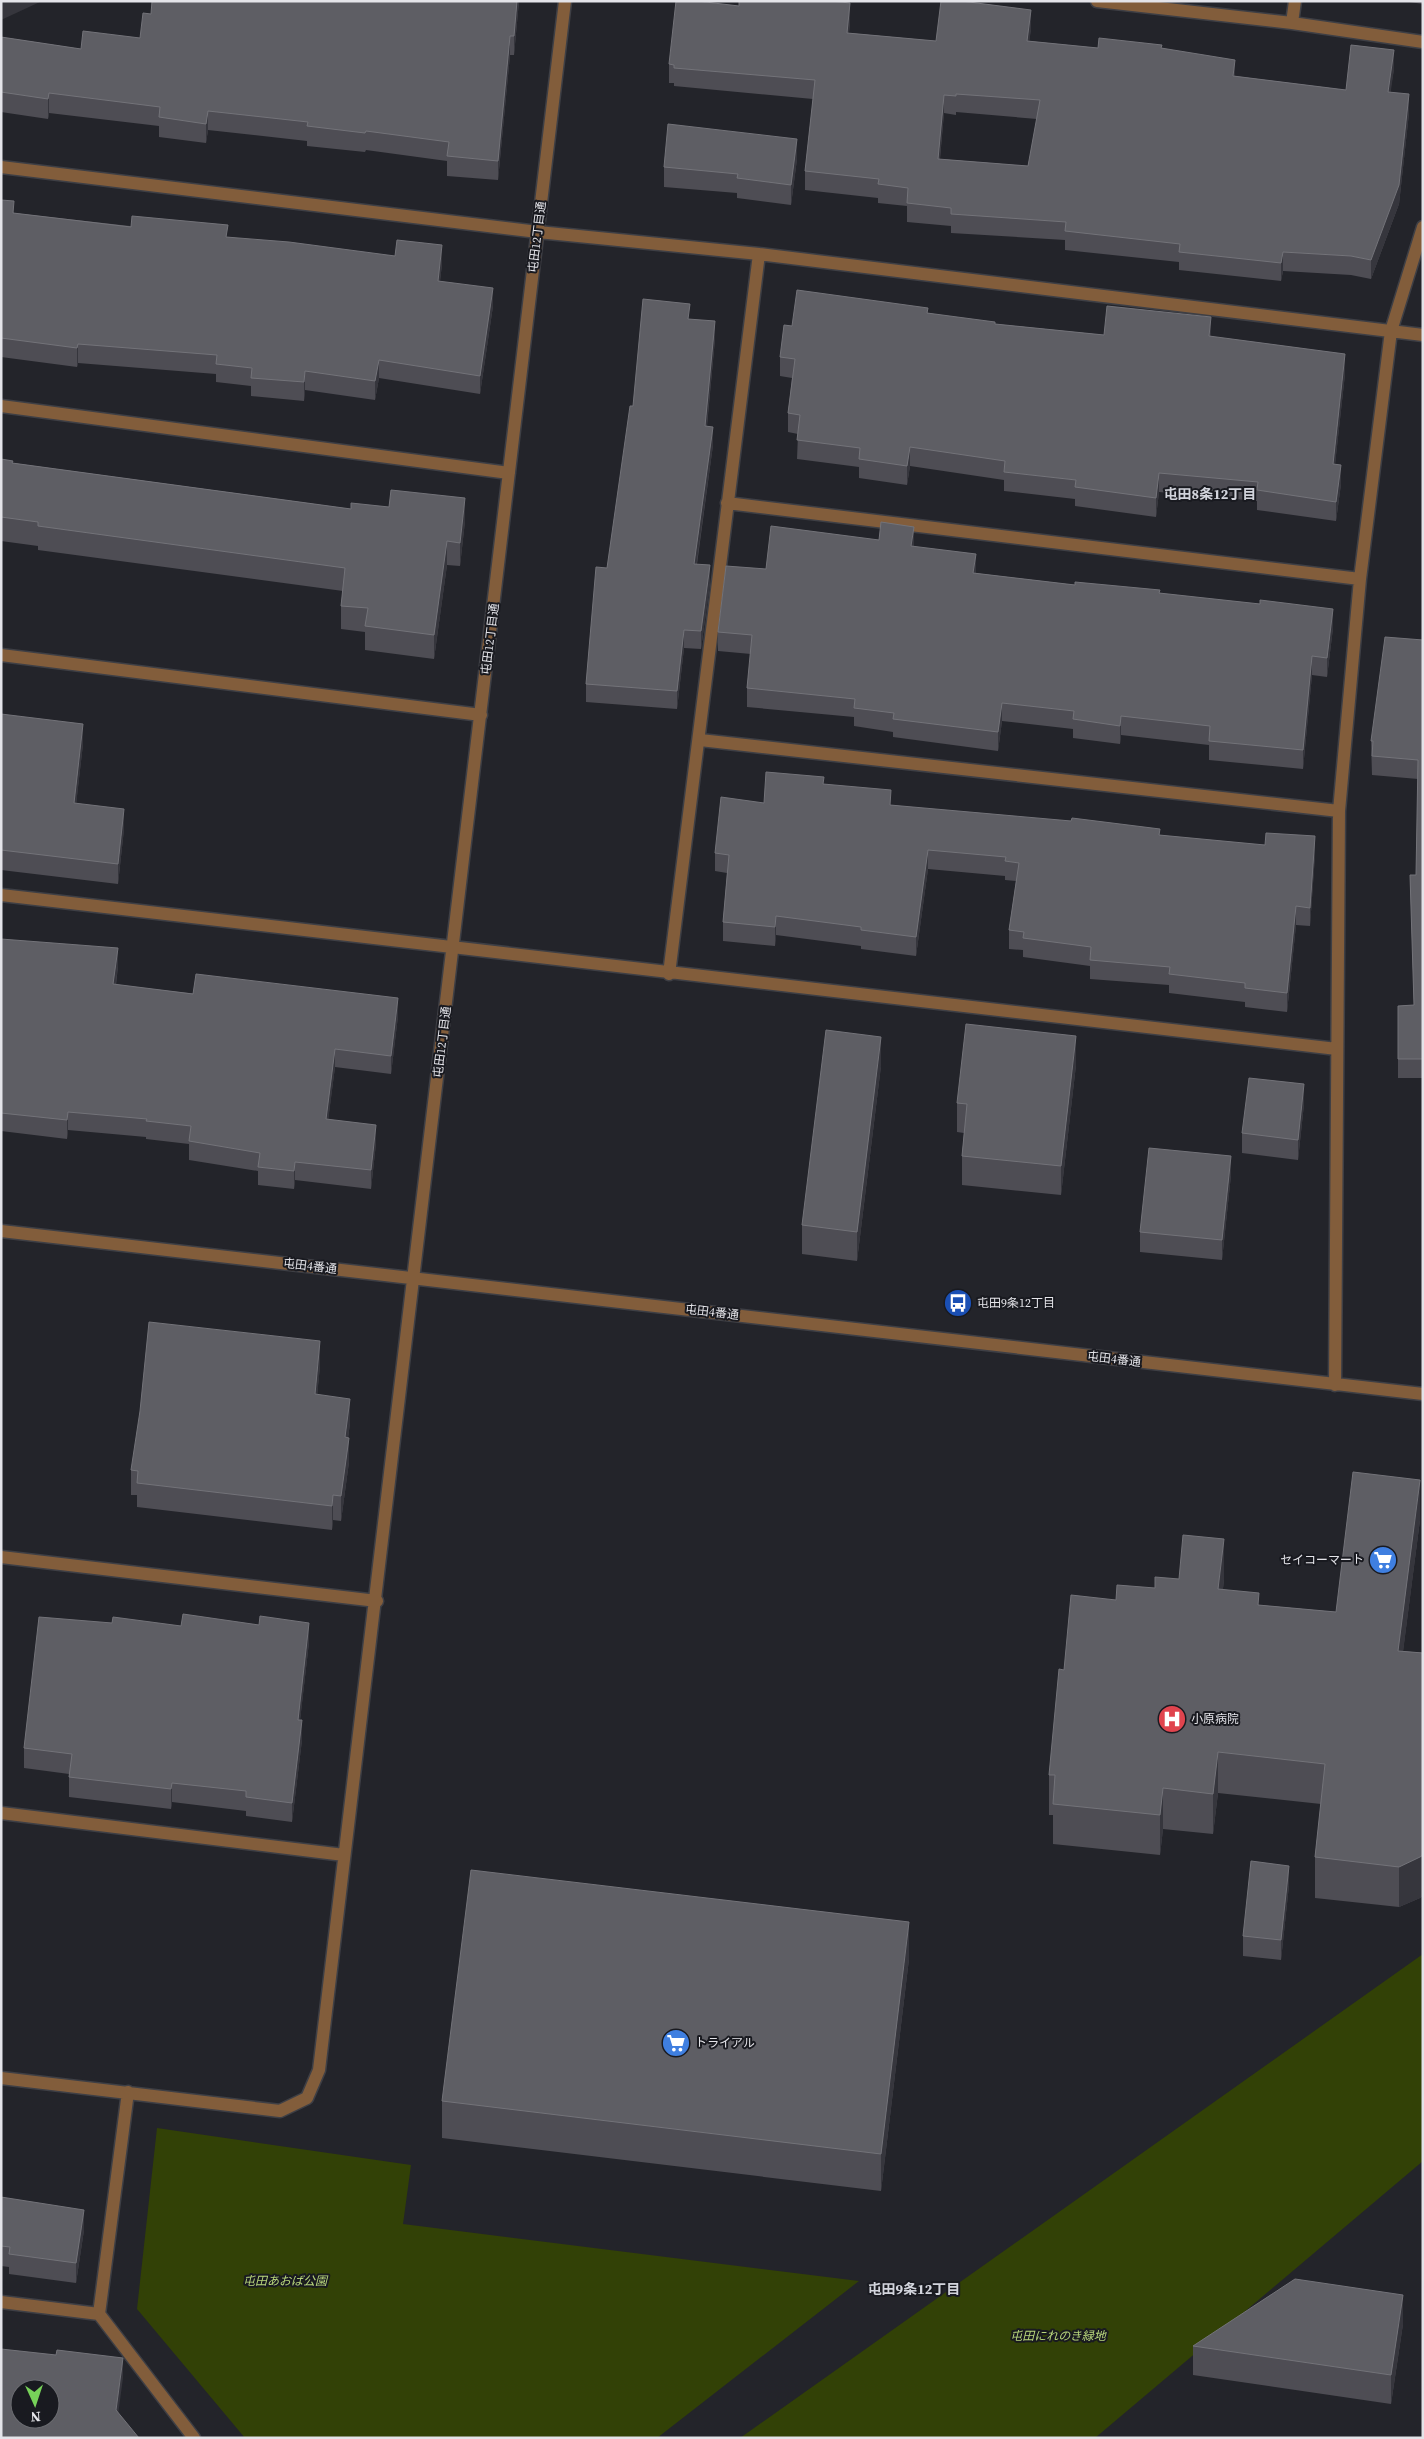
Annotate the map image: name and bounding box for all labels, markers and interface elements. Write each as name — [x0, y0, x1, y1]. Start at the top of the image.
street label: 屯田12丁目通 — [525, 200, 549, 274]
district label: 屯田8条12丁目 — [1164, 484, 1256, 504]
street label: 屯田12丁目通 — [478, 602, 502, 676]
street label: 屯田12丁目通 — [430, 1005, 454, 1079]
street label: 屯田4番通 — [282, 1255, 338, 1277]
bus stop icon: 屯田9条12丁目 — [943, 1288, 973, 1318]
place label: 屯田9条12丁目 — [977, 1295, 1055, 1311]
street label: 屯田4番通 — [684, 1301, 740, 1323]
street label: 屯田4番通 — [1086, 1348, 1142, 1370]
supermarket icon: セイコーマート — [1368, 1545, 1398, 1575]
place label: セイコーマート — [1280, 1552, 1364, 1568]
hospital icon: 小原病院 — [1157, 1704, 1187, 1734]
place label: 小原病院 — [1191, 1711, 1239, 1727]
supermarket icon: トライアル — [661, 2028, 691, 2058]
place label: トライアル — [695, 2035, 755, 2051]
park label: 屯田あおば公園 — [243, 2273, 329, 2289]
district label: 屯田9条12丁目 — [868, 2279, 960, 2299]
park label: 屯田にれのき緑地 — [1010, 2328, 1108, 2344]
north arrow — [10, 2379, 60, 2429]
text: N — [30, 2407, 41, 2427]

